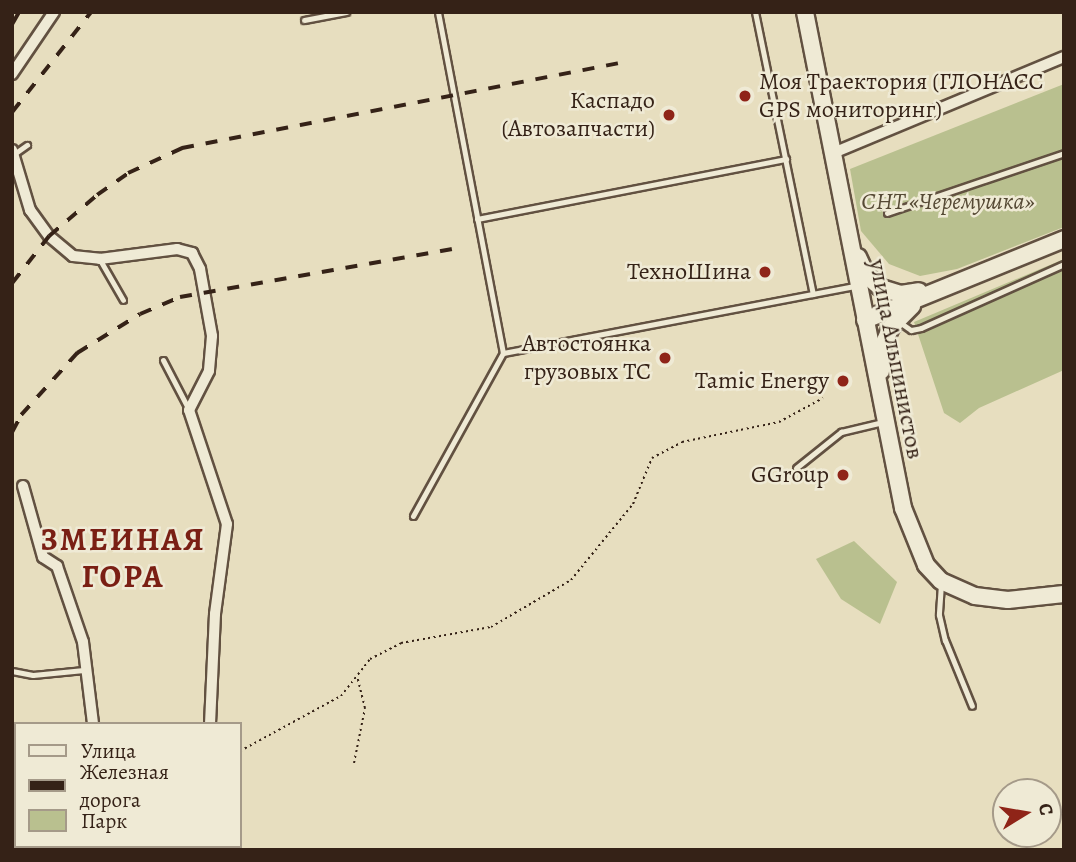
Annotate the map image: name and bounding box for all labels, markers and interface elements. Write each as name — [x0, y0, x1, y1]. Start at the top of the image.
place label: Моя Траектория (ГЛОНАСС GPS мониторинг) — [759, 68, 1043, 124]
place label: Каспадо (Автозапчасти) — [501, 87, 655, 143]
marker: Моя Траектория (ГЛОНАСС GPS мониторинг) — [737, 88, 753, 104]
marker: Каспадо (Автозапчасти) — [661, 107, 677, 123]
park label: СНТ «Черемушка» — [861, 188, 1035, 216]
street label: улица Альпинистов — [863, 257, 929, 461]
place label: ТехноШина — [627, 258, 751, 286]
marker: ТехноШина — [757, 264, 773, 280]
place label: Автостоянка грузовых ТС — [522, 330, 651, 386]
marker: Автостоянка грузовых ТС — [657, 350, 673, 366]
place label: Tamic Energy — [695, 367, 829, 395]
marker: Tamic Energy — [835, 373, 851, 389]
place label: GGroup — [751, 461, 829, 489]
marker: GGroup — [835, 467, 851, 483]
district label: ЗМЕИНАЯ ГОРА — [41, 521, 205, 596]
legend — [14, 722, 242, 848]
text: Улица — [81, 737, 136, 765]
text: Железная дорога — [80, 758, 169, 814]
north arrow — [992, 778, 1062, 848]
text: С — [1032, 801, 1060, 818]
text: Парк — [81, 807, 127, 835]

